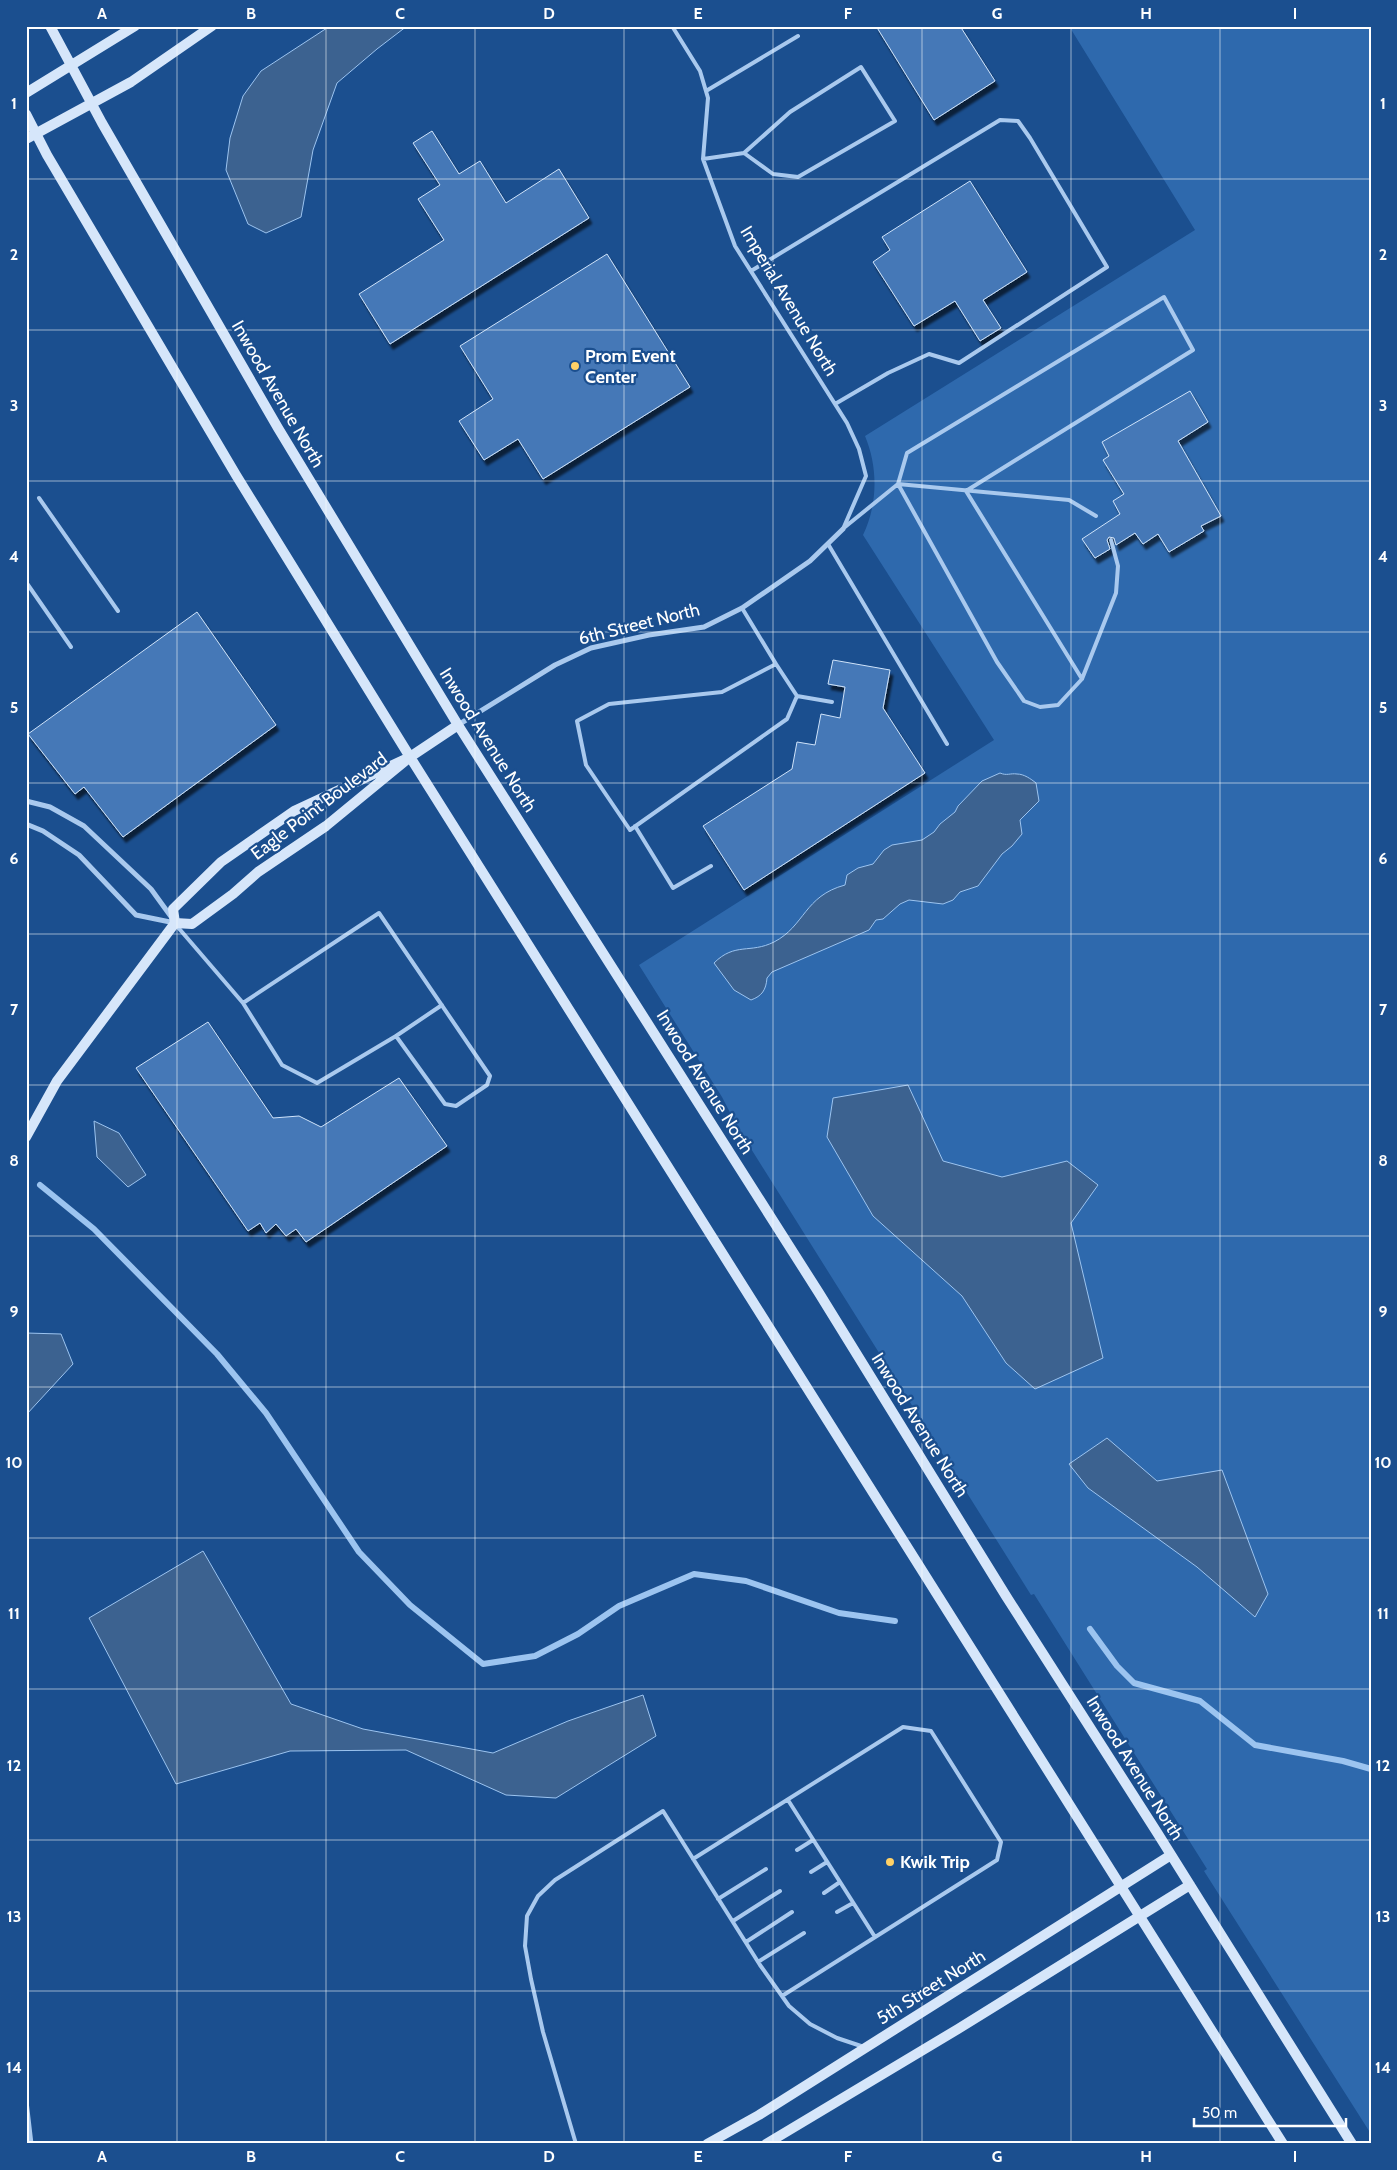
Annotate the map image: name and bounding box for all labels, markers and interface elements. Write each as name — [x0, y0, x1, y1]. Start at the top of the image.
text: A — [97, 4, 107, 23]
text: B — [246, 4, 256, 23]
text: C — [395, 4, 405, 23]
text: D — [543, 4, 555, 23]
text: E — [693, 4, 703, 23]
text: F — [844, 4, 853, 23]
text: G — [992, 4, 1002, 23]
text: H — [1140, 4, 1152, 23]
text: I — [1293, 4, 1297, 23]
text: 1 — [11, 94, 17, 113]
text: 1 — [1380, 94, 1386, 113]
street label: Imperial Avenue North — [736, 222, 842, 380]
text: 2 — [10, 245, 18, 264]
text: 2 — [1379, 245, 1387, 264]
street label: Inwood Avenue North — [227, 317, 329, 471]
place label: Prom Event Center — [585, 345, 676, 388]
marker: Prom Event Center — [569, 360, 581, 372]
text: 3 — [10, 396, 18, 415]
text: 3 — [1379, 396, 1387, 415]
text: 4 — [9, 547, 19, 566]
text: 4 — [1378, 547, 1388, 566]
street label: 6th Street North — [576, 598, 702, 650]
street label: Inwood Avenue North — [435, 664, 541, 816]
text: 5 — [10, 698, 18, 717]
text: 5 — [1379, 698, 1387, 717]
street label: Eagle Point Boulevard — [246, 748, 392, 864]
text: 6 — [10, 849, 19, 868]
text: 6 — [1379, 849, 1388, 868]
text: 7 — [10, 1000, 19, 1019]
text: 7 — [1379, 1000, 1388, 1019]
street label: Inwood Avenue North — [652, 1006, 758, 1158]
text: 8 — [9, 1151, 19, 1170]
text: 8 — [1378, 1151, 1388, 1170]
text: 9 — [10, 1302, 19, 1321]
text: 9 — [1379, 1302, 1388, 1321]
street label: Inwood Avenue North — [867, 1349, 973, 1501]
text: 10 — [5, 1453, 23, 1472]
text: 10 — [1374, 1453, 1392, 1472]
text: 11 — [8, 1604, 20, 1623]
text: 11 — [1377, 1604, 1389, 1623]
street label: Inwood Avenue North — [1082, 1692, 1188, 1844]
text: 12 — [7, 1756, 21, 1775]
text: 12 — [1376, 1756, 1390, 1775]
place label: Kwik Trip — [900, 1851, 970, 1873]
marker: Kwik Trip — [884, 1856, 896, 1868]
text: 13 — [7, 1907, 21, 1926]
text: 13 — [1376, 1907, 1390, 1926]
street label: 5th Street North — [873, 1945, 989, 2029]
text: 14 — [6, 2058, 22, 2077]
text: 14 — [1375, 2058, 1391, 2077]
scale bar — [1194, 2095, 1347, 2127]
text: 50 m — [1202, 2104, 1237, 2122]
text: A — [97, 2147, 107, 2166]
text: B — [246, 2147, 256, 2166]
text: C — [395, 2147, 405, 2166]
text: D — [543, 2147, 555, 2166]
text: E — [693, 2147, 703, 2166]
text: F — [844, 2147, 853, 2166]
text: G — [992, 2147, 1002, 2166]
text: H — [1140, 2147, 1152, 2166]
text: I — [1293, 2147, 1297, 2166]

